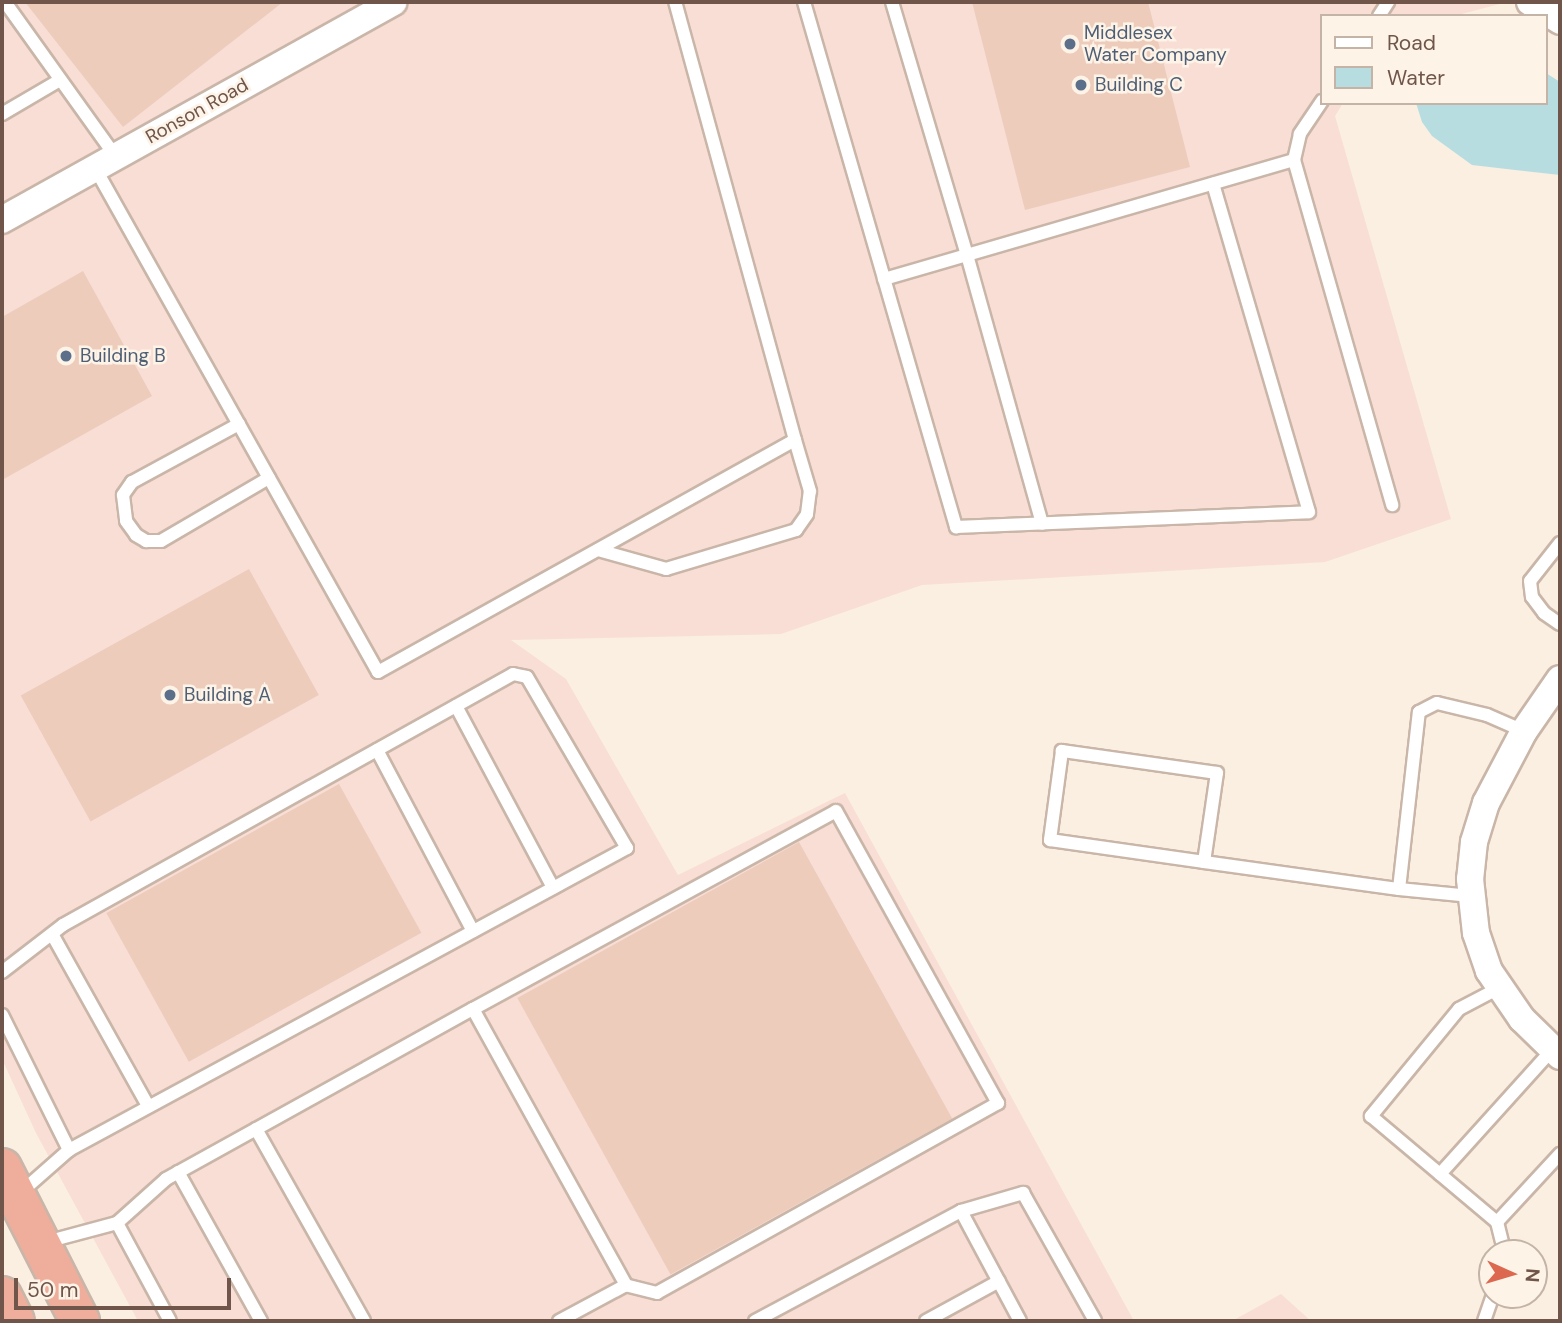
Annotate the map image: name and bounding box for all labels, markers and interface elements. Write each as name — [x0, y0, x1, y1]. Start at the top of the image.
legend — [1320, 14, 1548, 105]
place label: Middlesex Water Company — [1084, 22, 1227, 66]
text: Road — [1387, 29, 1436, 57]
marker: Middlesex Water Company — [1062, 36, 1078, 52]
text: Water — [1387, 64, 1445, 92]
street label: Ronson Road — [142, 73, 252, 149]
place label: Building C — [1095, 74, 1183, 96]
marker: Building C — [1073, 77, 1089, 93]
place label: Building B — [80, 345, 166, 367]
marker: Building B — [58, 348, 74, 364]
place label: Building A — [184, 684, 271, 706]
marker: Building A — [162, 687, 178, 703]
north arrow — [1478, 1239, 1548, 1309]
scale bar — [18, 1264, 234, 1308]
text: N — [1520, 1268, 1545, 1283]
text: 50 m — [27, 1276, 78, 1304]

